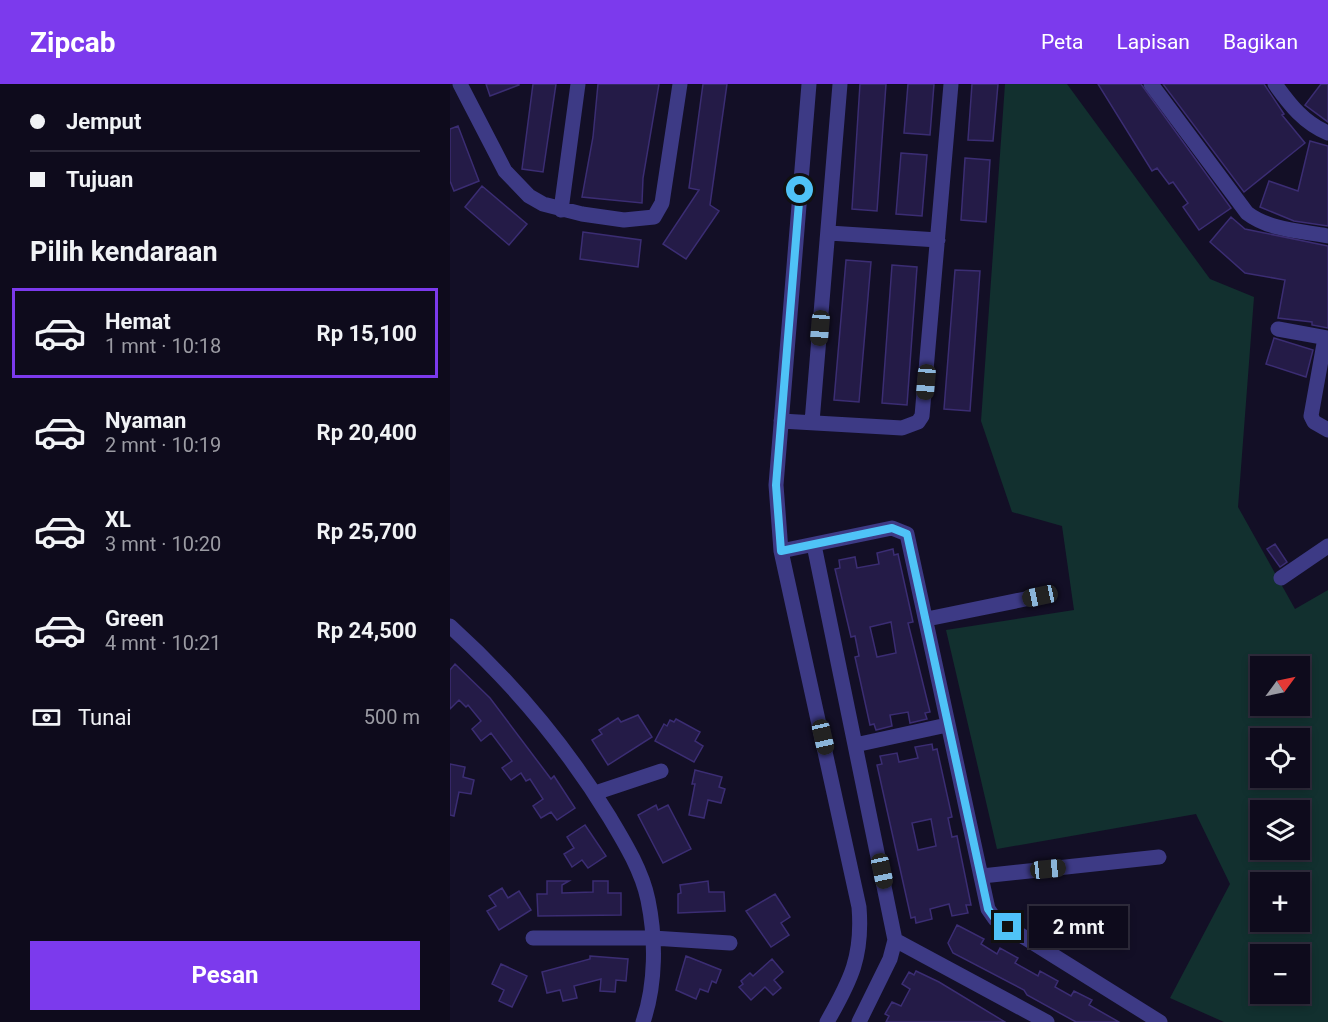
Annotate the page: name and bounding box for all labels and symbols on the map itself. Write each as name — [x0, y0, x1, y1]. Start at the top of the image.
route start — [786, 176, 813, 203]
car — [809, 309, 831, 347]
car — [915, 363, 937, 401]
car — [1021, 583, 1059, 609]
north arrow — [1250, 656, 1310, 716]
car — [810, 717, 836, 757]
car — [869, 852, 895, 890]
car — [1029, 858, 1067, 880]
callout: 2 mnt — [1029, 906, 1128, 948]
route end — [994, 913, 1021, 940]

